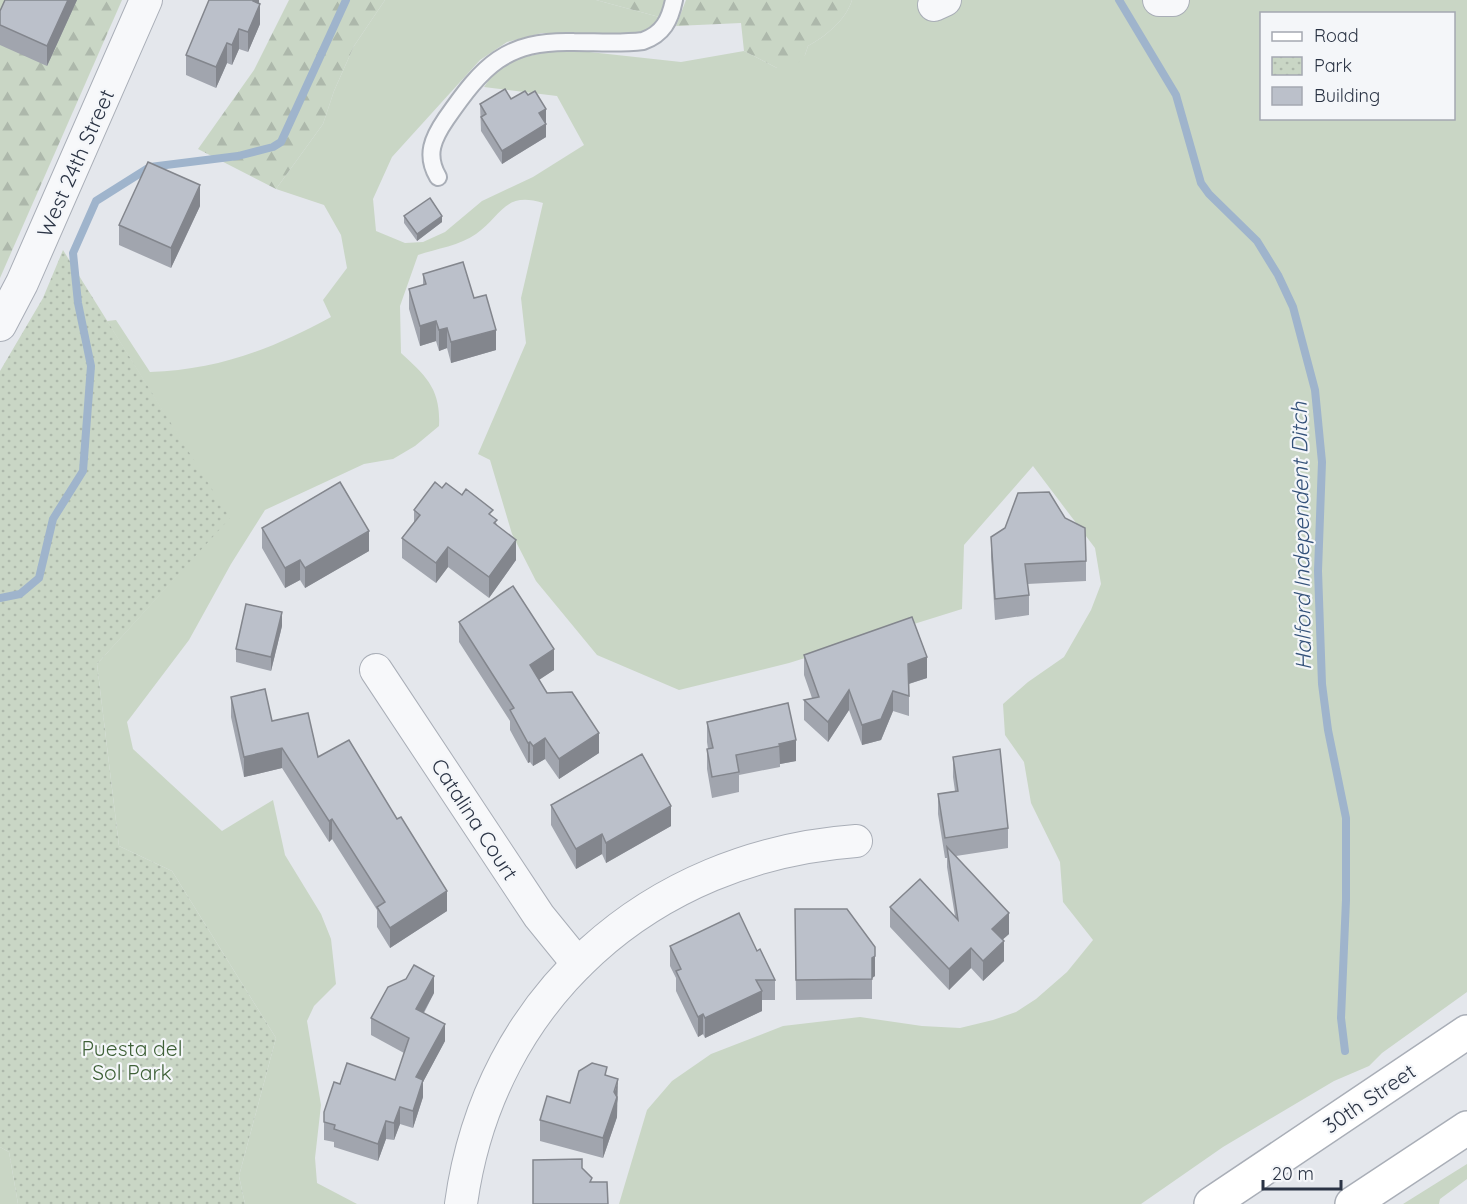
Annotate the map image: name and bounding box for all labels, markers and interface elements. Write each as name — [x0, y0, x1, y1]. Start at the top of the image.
legend — [1260, 12, 1455, 120]
text: Road — [1314, 24, 1359, 47]
text: Park — [1314, 54, 1352, 77]
text: Building — [1314, 84, 1380, 107]
street label: West 24th Street — [31, 85, 119, 241]
water label: Halford Independent Ditch — [1285, 401, 1317, 670]
street label: Catalina Court — [426, 753, 524, 885]
park label: Puesta del Sol Park — [81, 1035, 183, 1085]
street label: 30th Street — [1318, 1058, 1420, 1138]
scale bar — [1263, 1153, 1341, 1191]
text: 20 m — [1272, 1162, 1314, 1185]

